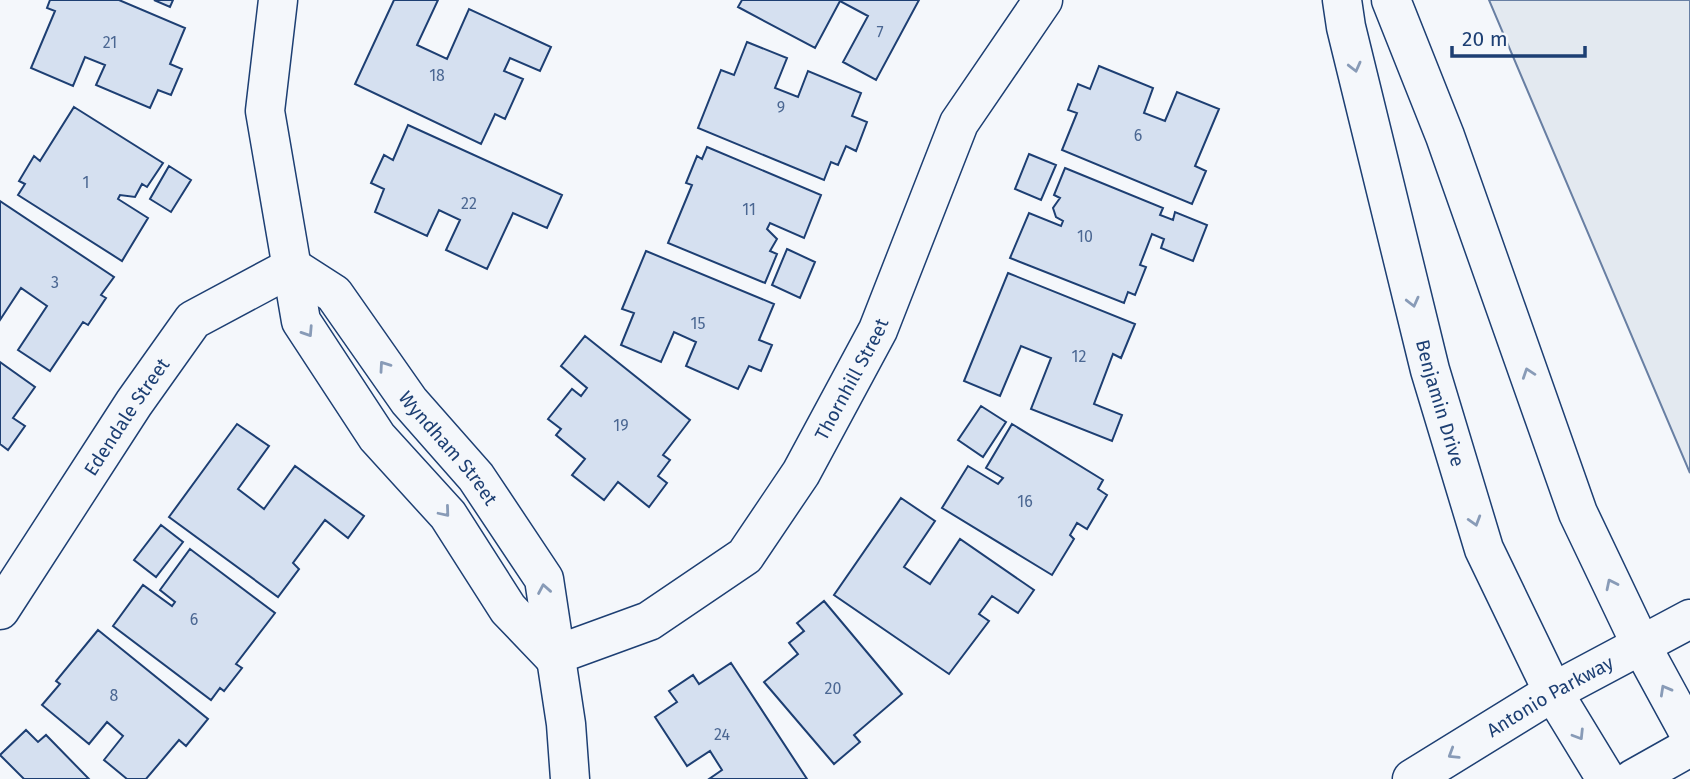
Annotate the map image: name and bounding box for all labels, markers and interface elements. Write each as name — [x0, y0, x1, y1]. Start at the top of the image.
scale bar — [1452, 14, 1585, 58]
house number: 7 — [876, 23, 884, 42]
text: 20 m — [1462, 26, 1508, 52]
house number: 21 — [103, 33, 117, 52]
one-way arrow — [1347, 61, 1362, 73]
house number: 18 — [429, 66, 445, 85]
house number: 9 — [777, 98, 785, 117]
house number: 6 — [1134, 126, 1142, 145]
house number: 1 — [83, 173, 89, 192]
house number: 22 — [461, 194, 477, 213]
house number: 11 — [742, 200, 756, 219]
house number: 10 — [1077, 227, 1093, 246]
house number: 3 — [51, 273, 59, 292]
one-way arrow — [1405, 296, 1419, 308]
house number: 15 — [691, 314, 705, 333]
street label: Thornhill Street — [810, 315, 893, 444]
one-way arrow — [300, 324, 312, 337]
street label: Benjamin Drive — [1411, 337, 1470, 469]
house number: 12 — [1072, 347, 1086, 366]
street label: Edendale Street — [79, 353, 174, 480]
one-way arrow — [380, 361, 392, 374]
one-way arrow — [1522, 367, 1536, 379]
street label: Wyndham Street — [394, 387, 503, 509]
house number: 19 — [613, 416, 629, 435]
house number: 16 — [1017, 492, 1033, 511]
one-way arrow — [437, 505, 450, 517]
one-way arrow — [1467, 514, 1482, 526]
one-way arrow — [1606, 579, 1620, 591]
one-way arrow — [538, 583, 553, 595]
house number: 6 — [190, 610, 198, 629]
street label: Antonio Parkway — [1482, 650, 1618, 742]
house number: 20 — [825, 679, 841, 698]
one-way arrow — [1660, 685, 1674, 697]
house number: 8 — [110, 686, 119, 705]
house number: 24 — [714, 725, 730, 744]
one-way arrow — [1571, 728, 1584, 741]
one-way arrow — [1448, 745, 1461, 758]

